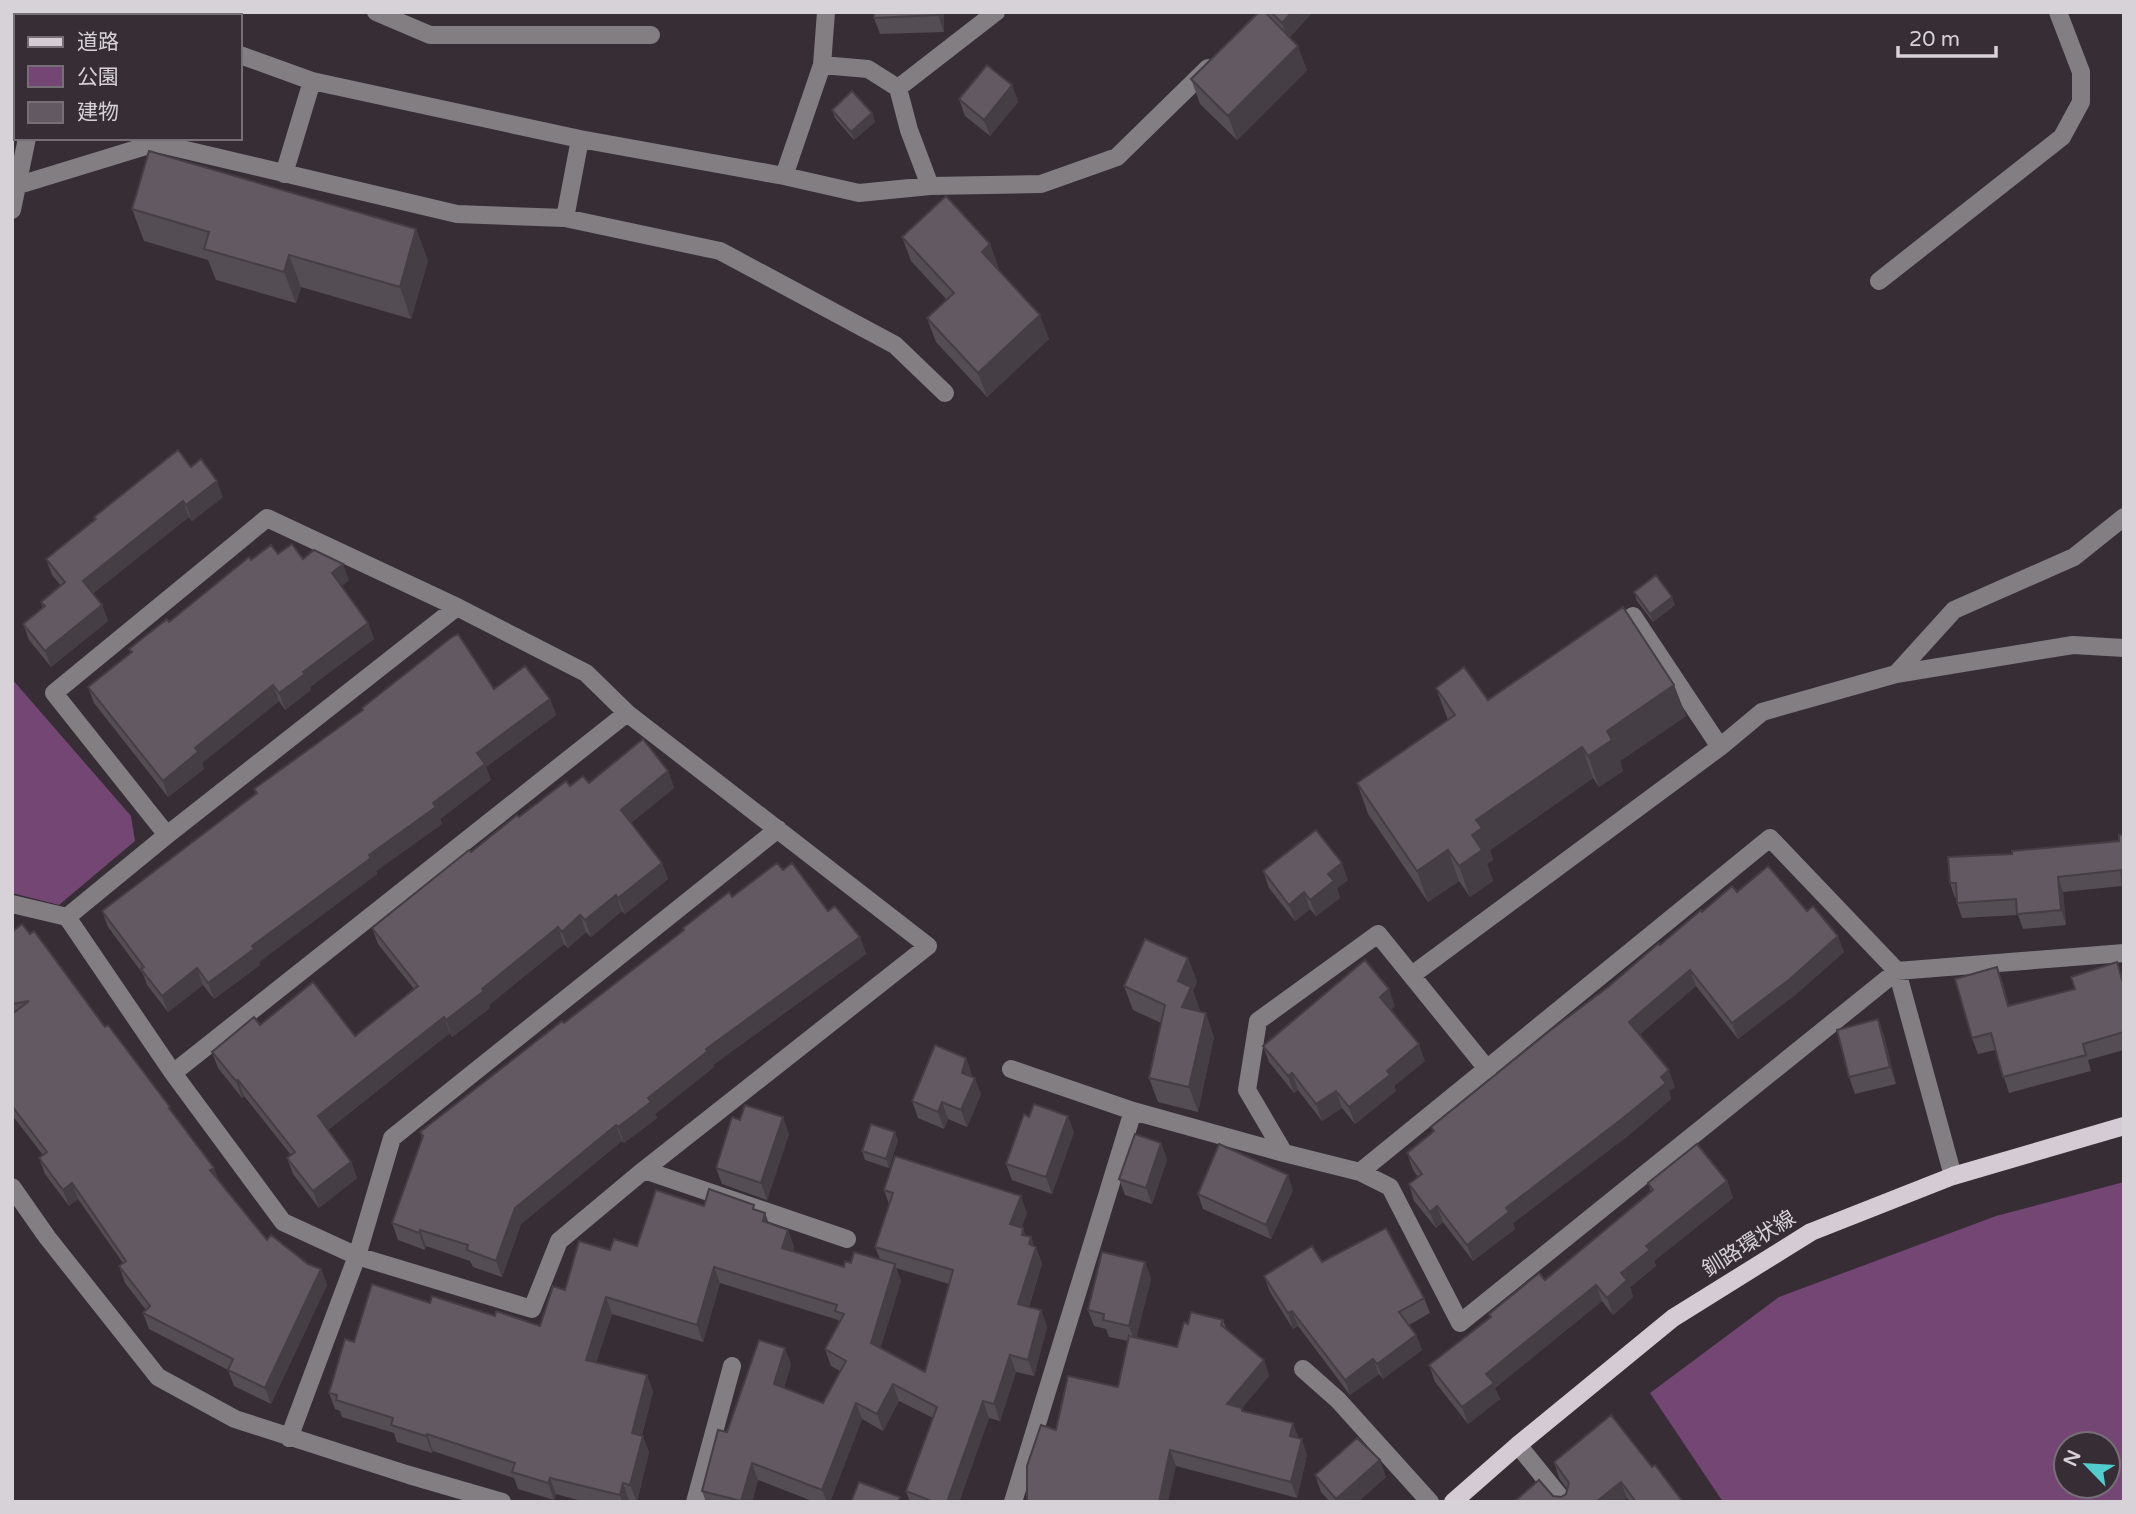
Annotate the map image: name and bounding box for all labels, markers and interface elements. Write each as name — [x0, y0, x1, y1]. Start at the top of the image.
legend — [14, 14, 242, 140]
scale bar — [1898, 14, 1996, 58]
text: 20 m — [1909, 27, 1960, 52]
text: 道路 — [77, 30, 119, 55]
text: 公園 — [77, 65, 119, 90]
text: 建物 — [77, 100, 119, 125]
street label: 釧路環状線 — [1698, 1206, 1800, 1282]
north arrow — [2052, 1430, 2122, 1500]
text: N — [2059, 1447, 2086, 1470]

